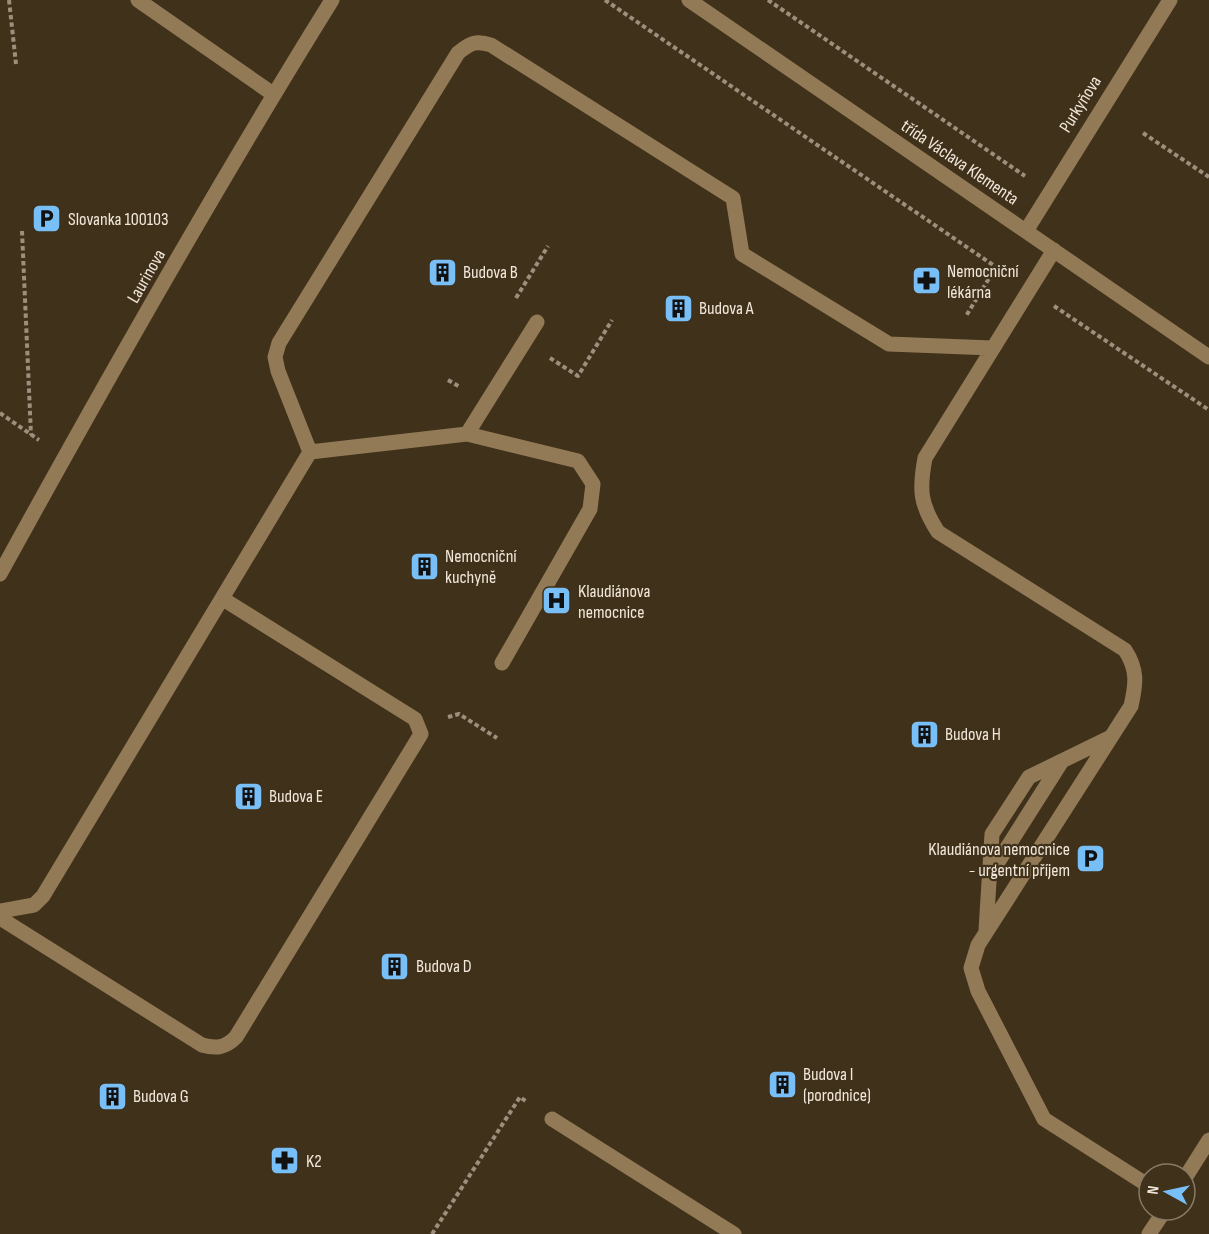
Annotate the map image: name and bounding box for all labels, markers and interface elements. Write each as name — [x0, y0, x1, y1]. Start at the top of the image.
street label: Purkyňova — [1055, 72, 1106, 136]
street label: třída Václava Klementa — [897, 115, 1023, 210]
parking icon: Slovanka 100103 — [31, 203, 63, 235]
place label: Slovanka 100103 — [68, 209, 169, 230]
street label: Laurinova — [123, 246, 170, 307]
building icon: Budova B — [426, 256, 458, 288]
place label: Nemocniční lékárna — [947, 261, 1019, 303]
place label: Budova B — [463, 262, 518, 283]
pharmacy icon: Nemocniční lékárna — [910, 265, 942, 297]
building icon: Budova A — [662, 292, 694, 324]
place label: Budova A — [699, 298, 754, 319]
place label: Nemocniční kuchyně — [445, 546, 517, 588]
building icon: Nemocniční kuchyně — [408, 550, 440, 582]
place label: Klaudiánova nemocnice — [578, 581, 651, 623]
hospital icon: Klaudiánova nemocnice — [541, 585, 573, 617]
building icon: Budova H — [908, 718, 940, 750]
place label: Budova H — [945, 724, 1001, 745]
building icon: Budova E — [232, 780, 264, 812]
place label: Budova E — [269, 786, 323, 807]
place label: Klaudiánova nemocnice - urgentní příjem — [928, 839, 1070, 881]
parking icon: Klaudiánova nemocnice - urgentní příjem — [1075, 843, 1107, 875]
building icon: Budova D — [379, 950, 411, 982]
place label: Budova D — [416, 956, 472, 977]
place label: Budova I (porodnice) — [803, 1064, 871, 1106]
building icon: Budova I (porodnice) — [766, 1068, 798, 1100]
building icon: Budova G — [96, 1080, 128, 1112]
place label: Budova G — [133, 1086, 189, 1107]
pharmacy icon: K2 — [269, 1145, 301, 1177]
place label: K2 — [306, 1151, 322, 1172]
north arrow — [1137, 1162, 1197, 1222]
text: N — [1144, 1185, 1164, 1196]

